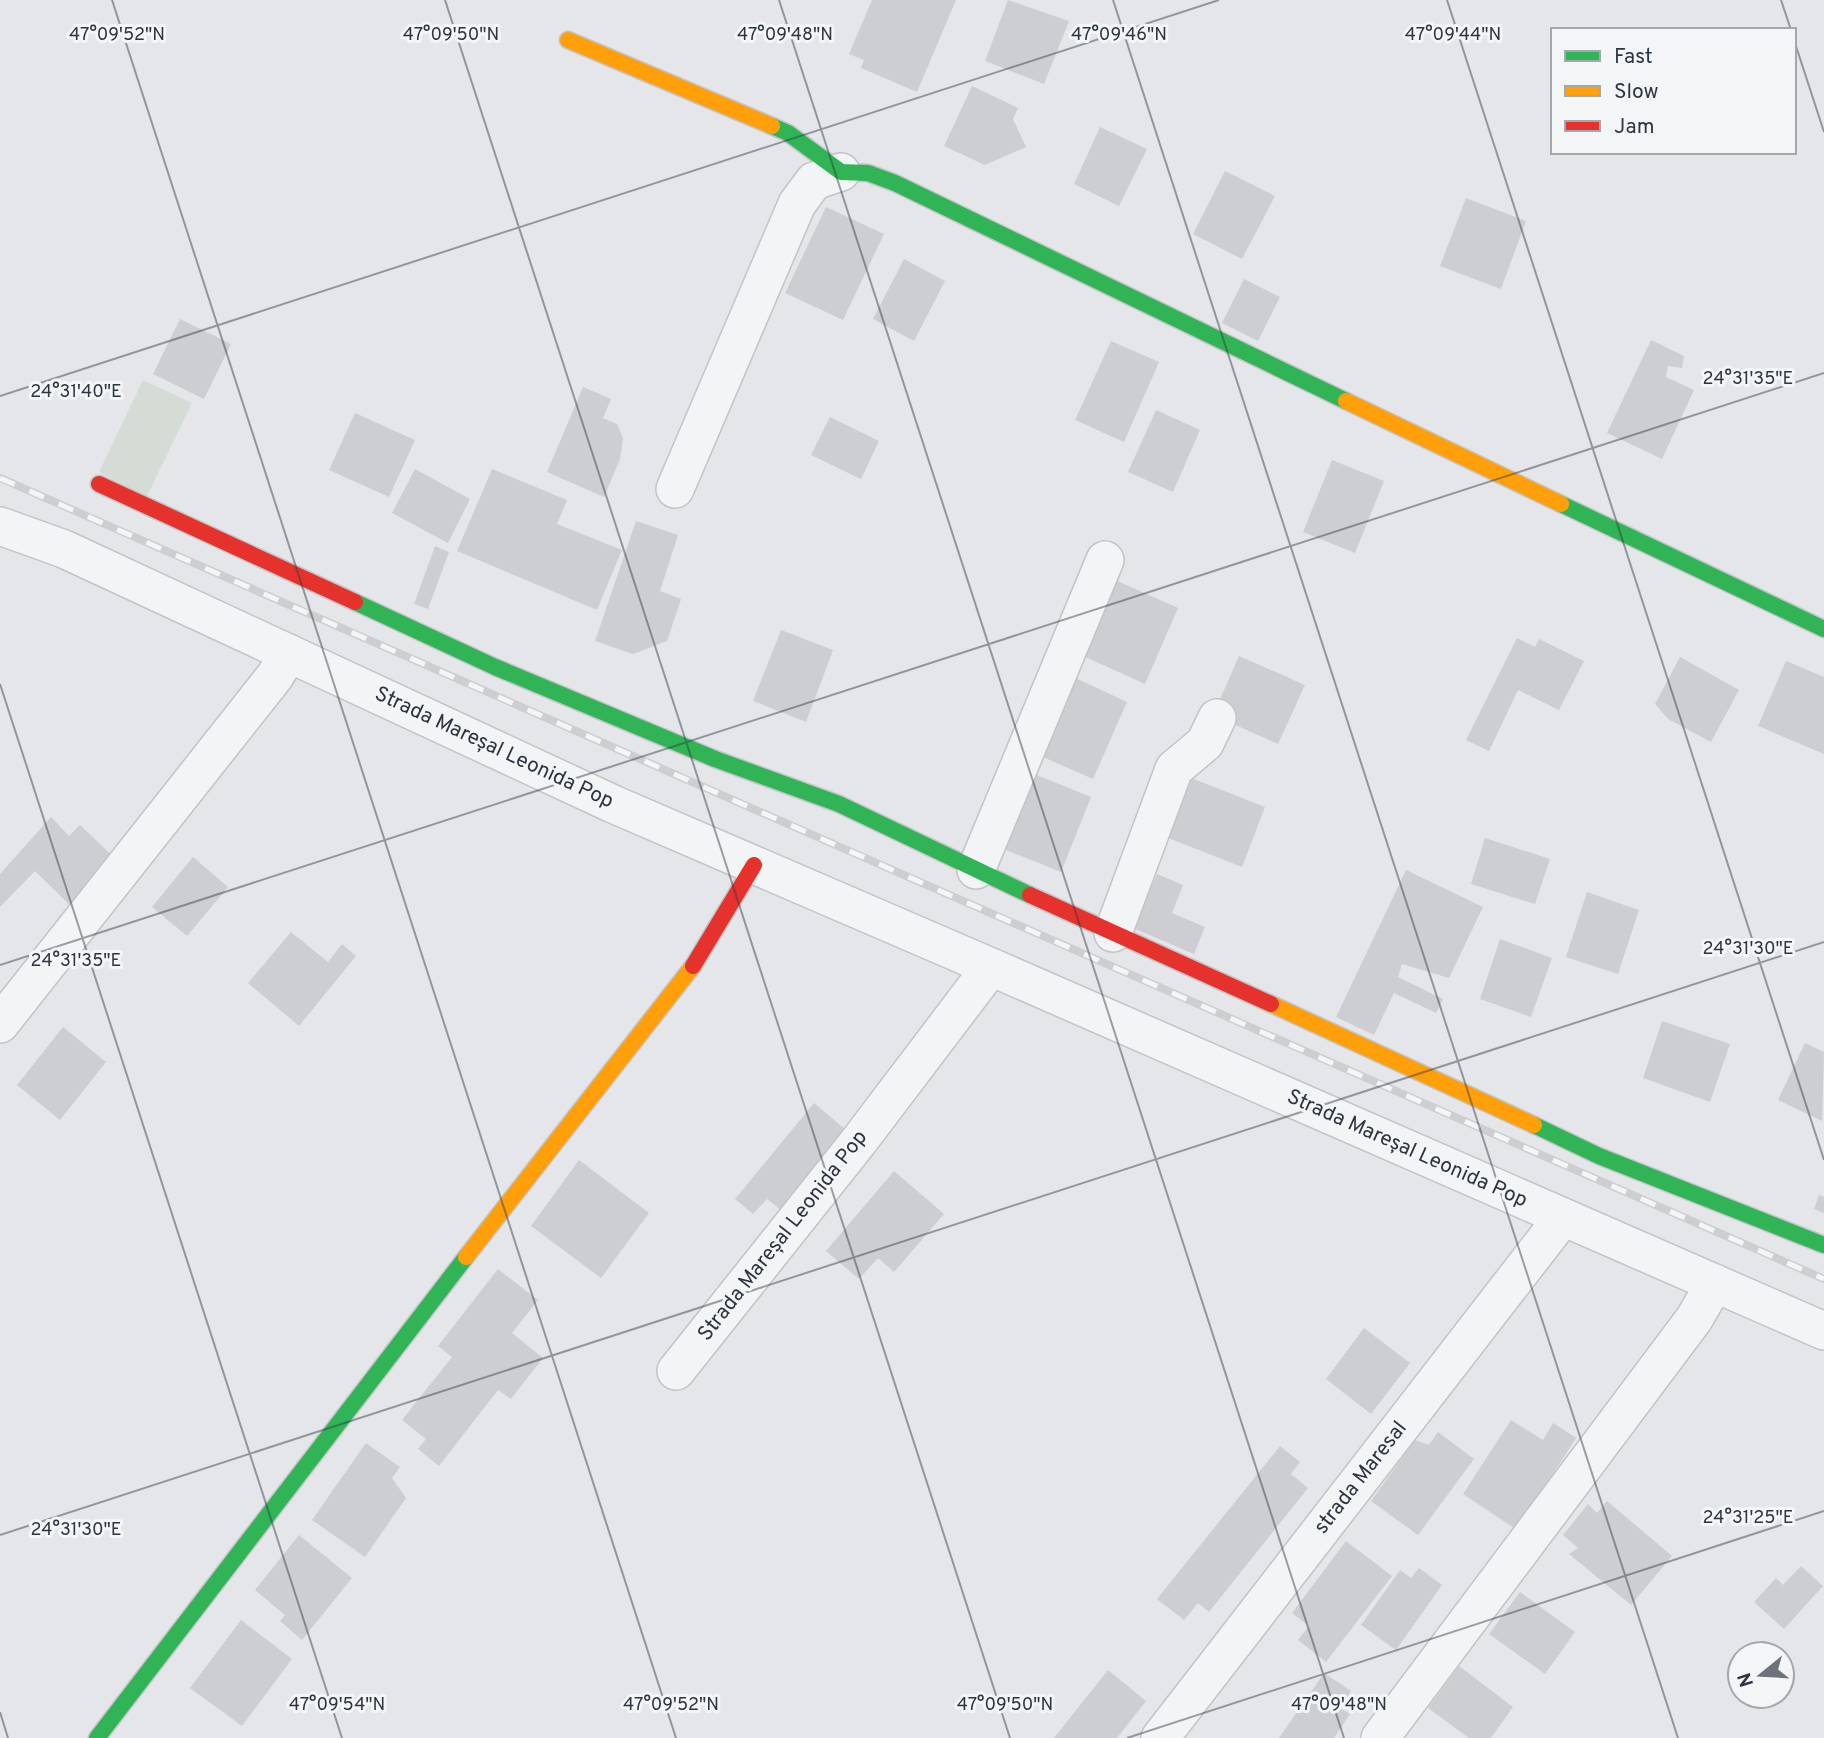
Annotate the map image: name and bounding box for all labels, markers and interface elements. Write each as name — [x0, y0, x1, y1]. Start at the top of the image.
text: 47°09'52"N — [69, 24, 165, 47]
text: 47°09'50"N — [403, 24, 499, 47]
text: 47°09'48"N — [737, 24, 833, 47]
text: 47°09'46"N — [1071, 24, 1167, 47]
text: 47°09'44"N — [1405, 24, 1501, 47]
legend — [1551, 28, 1796, 154]
text: Fast — [1614, 44, 1653, 71]
text: Slow — [1614, 79, 1659, 106]
text: Jam — [1614, 114, 1655, 141]
text: 24°31'35"E — [1703, 368, 1793, 391]
text: 24°31'40"E — [30, 381, 122, 404]
street label: Strada Mareșal Leonida Pop — [370, 681, 618, 815]
text: 24°31'30"E — [1703, 938, 1794, 961]
text: 24°31'35"E — [31, 950, 121, 973]
street label: Strada Mareșal Leonida Pop — [1283, 1084, 1531, 1214]
street label: Strada Mareșal Leonida Pop — [692, 1125, 874, 1347]
street label: strada Maresal — [1308, 1416, 1414, 1540]
text: 24°31'25"E — [1703, 1507, 1793, 1530]
text: 24°31'30"E — [31, 1519, 122, 1542]
north arrow — [1726, 1640, 1796, 1710]
text: N — [1733, 1669, 1760, 1690]
text: 47°09'54"N — [289, 1694, 385, 1717]
text: 47°09'52"N — [623, 1694, 719, 1717]
text: 47°09'50"N — [957, 1694, 1053, 1717]
text: 47°09'48"N — [1291, 1694, 1387, 1717]

